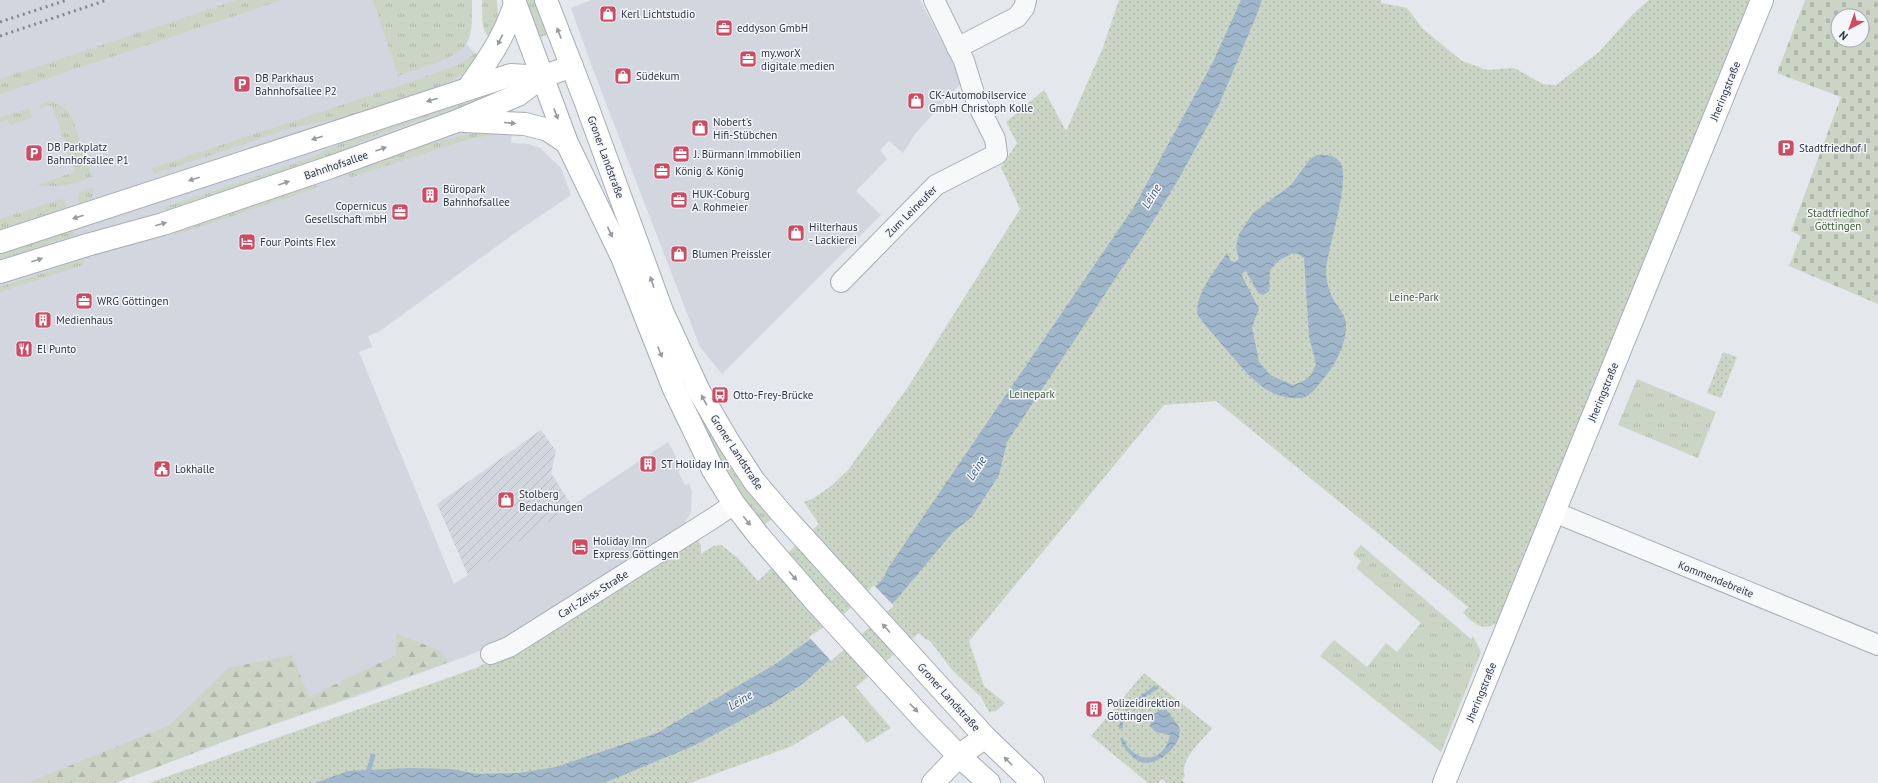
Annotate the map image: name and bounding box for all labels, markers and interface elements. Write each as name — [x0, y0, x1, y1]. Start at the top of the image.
shop icon: Kerl Lichtstudio — [598, 4, 618, 24]
place label: Kerl Lichtstudio — [621, 7, 695, 21]
north arrow — [1830, 8, 1870, 48]
office icon: eddyson GmbH — [714, 18, 734, 38]
place label: eddyson GmbH — [737, 21, 808, 35]
one-way arrow — [556, 26, 562, 38]
text: N — [1836, 28, 1851, 43]
one-way arrow — [497, 34, 503, 46]
place label: my.worX digitale medien — [761, 46, 835, 73]
office icon: my.worX digitale medien — [738, 49, 758, 69]
street label: Jheringstraße — [1706, 59, 1743, 124]
shop icon: Südekum — [613, 66, 633, 86]
place label: Südekum — [636, 69, 679, 83]
place label: DB Parkhaus Bahnhofsallee P2 — [255, 71, 337, 98]
parking icon: DB Parkhaus Bahnhofsallee P2 — [232, 74, 252, 94]
place label: CK-Automobilservice GmbH Christoph Kolle — [929, 88, 1033, 115]
shop icon: CK-Automobilservice GmbH Christoph Kolle — [906, 91, 926, 111]
one-way arrow — [426, 97, 438, 103]
one-way arrow — [554, 108, 560, 120]
street label: Groner Landstraße — [585, 114, 628, 201]
place label: Nobert's Hifi-Stübchen — [713, 115, 777, 142]
shop icon: Nobert's Hifi-Stübchen — [690, 118, 710, 138]
one-way arrow — [504, 119, 516, 126]
one-way arrow — [311, 135, 323, 141]
parking icon: Stadtfriedhof I — [1776, 138, 1796, 158]
place label: DB Parkplatz Bahnhofsallee P1 — [47, 140, 129, 167]
place label: Stadtfriedhof I — [1799, 141, 1867, 155]
parking icon: DB Parkplatz Bahnhofsallee P1 — [24, 143, 44, 163]
office icon: J. Bürmann Immobilien — [671, 144, 691, 164]
one-way arrow — [376, 145, 388, 151]
street label: Bahnhofsallee — [302, 147, 370, 182]
place label: J. Bürmann Immobilien — [693, 147, 801, 161]
office icon: König & König — [652, 161, 672, 181]
place label: König & König — [675, 164, 744, 178]
one-way arrow — [188, 176, 200, 182]
one-way arrow — [278, 180, 290, 186]
water label: Leine — [1138, 181, 1164, 211]
place label: Büropark Bahnhofsallee — [443, 182, 510, 209]
street label: Zum Leineufer — [882, 182, 940, 240]
building icon: Büropark Bahnhofsallee — [420, 185, 440, 205]
place label: HUK-Coburg A. Rohmeier — [692, 187, 750, 214]
office icon: HUK-Coburg A. Rohmeier — [669, 190, 689, 210]
place label: Copernicus Gesellschaft mbH — [305, 199, 387, 226]
office icon: Copernicus Gesellschaft mbH — [390, 202, 410, 222]
park label: Stadtfriedhof Göttingen — [1807, 206, 1869, 233]
one-way arrow — [72, 215, 84, 221]
place label: Hilterhaus - Lackierei — [809, 220, 858, 247]
one-way arrow — [155, 221, 167, 227]
shop icon: Hilterhaus - Lackierei — [786, 223, 806, 243]
one-way arrow — [607, 226, 613, 238]
hotel icon: Four Points Flex — [237, 232, 257, 252]
place label: Four Points Flex — [260, 235, 336, 249]
shop icon: Blumen Preissler — [669, 244, 689, 264]
place label: Blumen Preissler — [692, 247, 771, 261]
one-way arrow — [31, 257, 43, 263]
one-way arrow — [649, 275, 655, 287]
park label: Leine-Park — [1389, 290, 1439, 304]
office icon: WRG Göttingen — [74, 291, 94, 311]
place label: WRG Göttingen — [97, 294, 168, 308]
building icon: Medienhaus — [33, 310, 53, 330]
place label: Medienhaus — [56, 313, 113, 327]
restaurant icon: El Punto — [14, 339, 34, 359]
place label: El Punto — [37, 342, 76, 356]
one-way arrow — [657, 347, 663, 359]
street label: Jheringstraße — [1584, 360, 1621, 425]
bus stop icon: Otto-Frey-Brücke — [710, 385, 730, 405]
park label: Leinepark — [1009, 387, 1056, 401]
place label: Otto-Frey-Brücke — [733, 388, 814, 402]
one-way arrow — [701, 395, 708, 406]
street label: Groner Landstraße — [707, 412, 767, 493]
water label: Leine — [963, 453, 990, 483]
building icon: ST Holiday Inn — [638, 454, 658, 474]
place label: ST Holiday Inn — [661, 457, 729, 471]
public building icon: Lokhalle — [152, 459, 172, 479]
place label: Lokhalle — [175, 462, 215, 476]
place label: Stolberg Bedachungen — [519, 487, 583, 514]
shop icon: Stolberg Bedachungen — [496, 490, 516, 510]
one-way arrow — [743, 516, 751, 526]
place label: Holiday Inn Express Göttingen — [593, 534, 679, 561]
hotel icon: Holiday Inn Express Göttingen — [570, 537, 590, 557]
street label: Kommendebreite — [1676, 557, 1756, 601]
street label: Carl-Zeiss-Straße — [555, 567, 631, 621]
one-way arrow — [789, 571, 798, 581]
one-way arrow — [881, 623, 891, 633]
street label: Groner Landstraße — [915, 660, 984, 734]
street label: Jheringstraße — [1462, 660, 1499, 725]
water label: Leine — [725, 687, 755, 713]
place label: Polizeidirektion Göttingen — [1107, 696, 1180, 723]
building icon: Polizeidirektion Göttingen — [1084, 699, 1104, 719]
one-way arrow — [909, 703, 918, 713]
one-way arrow — [1003, 756, 1013, 766]

